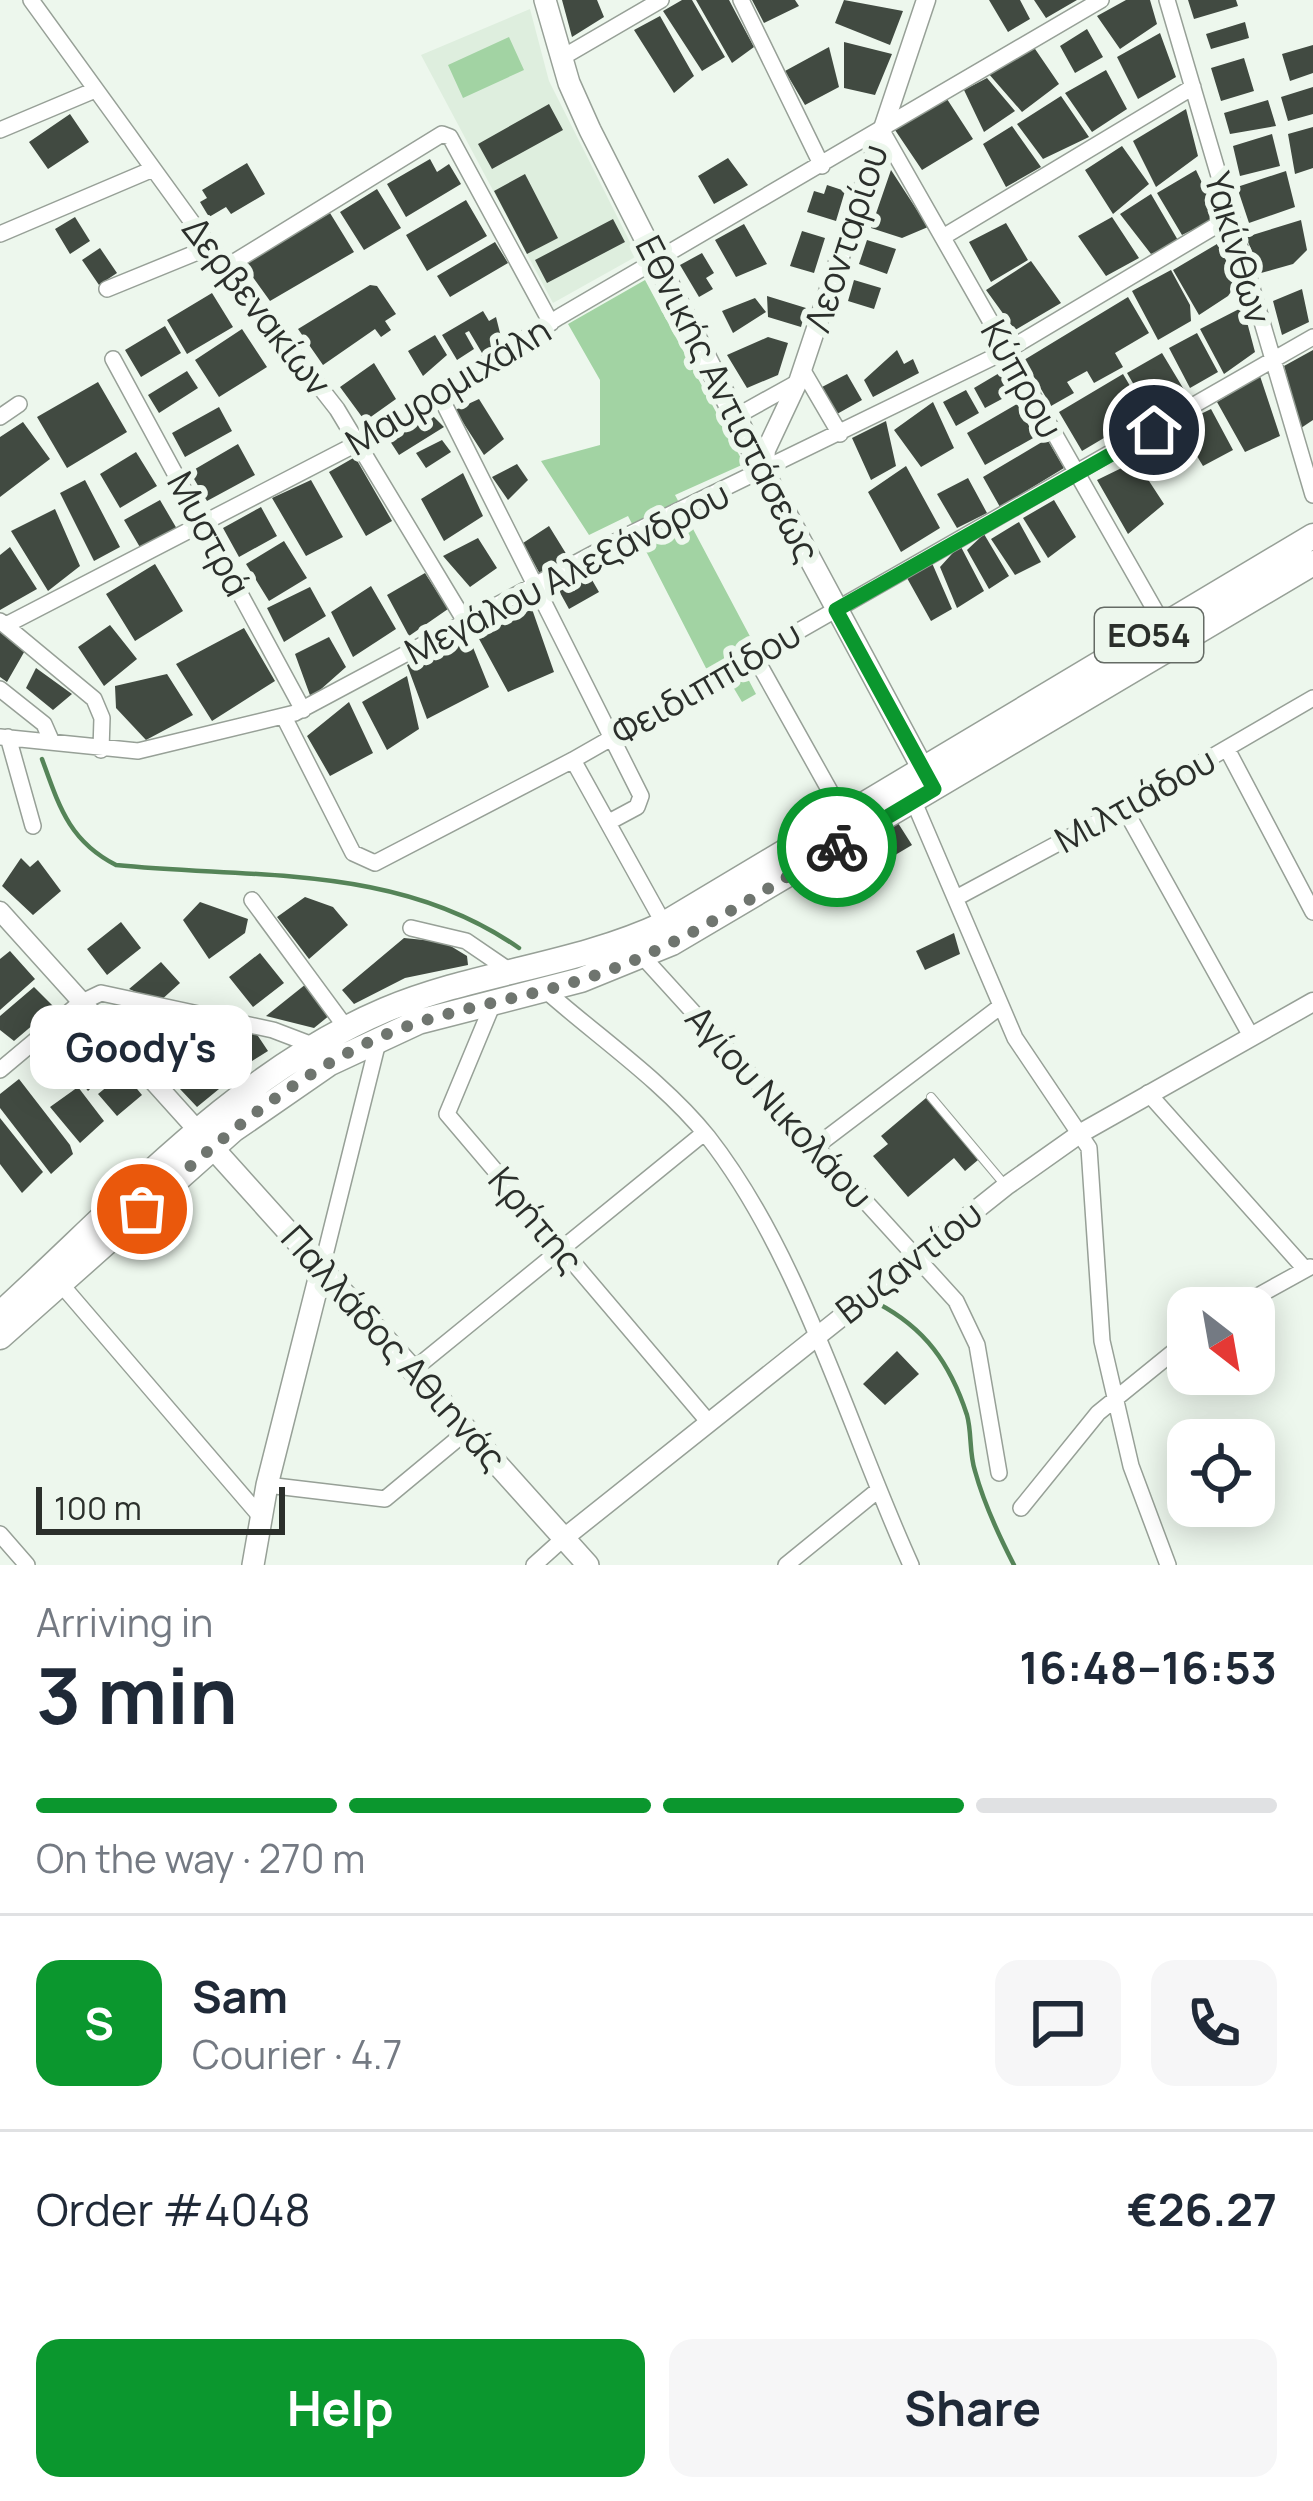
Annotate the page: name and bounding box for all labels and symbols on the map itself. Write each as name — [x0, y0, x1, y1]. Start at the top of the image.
street label: Λεονταρίου — [792, 138, 899, 338]
street label: Υακίνθων — [1193, 166, 1283, 329]
street label: Δερβενακίων — [172, 206, 343, 406]
street label: Εθνικής Αντιστάσεως — [625, 227, 832, 570]
street label: Μαυρομιχάλη — [336, 305, 559, 466]
street label: Κύπρου — [970, 311, 1075, 447]
pin — [1103, 379, 1205, 481]
street label: Μυστρά — [156, 463, 263, 605]
street label: Μεγάλου Αλεξάνδρου — [396, 469, 737, 676]
road number: ΕΟ54 — [1095, 608, 1203, 662]
street label: Φειδιππίδου — [602, 609, 809, 757]
street label: Μιλτιάδου — [1046, 735, 1224, 864]
courier — [777, 787, 897, 907]
street label: Αγίου Νικολάου — [675, 995, 884, 1219]
callout: Goody's — [31, 1005, 253, 1089]
street label: Κρήτης — [478, 1156, 595, 1283]
pin — [91, 1158, 193, 1260]
street label: Βυζαντίου — [825, 1189, 992, 1334]
street label: Παλλάδος Αθιηνάς — [271, 1214, 518, 1481]
north arrow — [1167, 1287, 1275, 1395]
scale bar — [36, 1481, 285, 1534]

